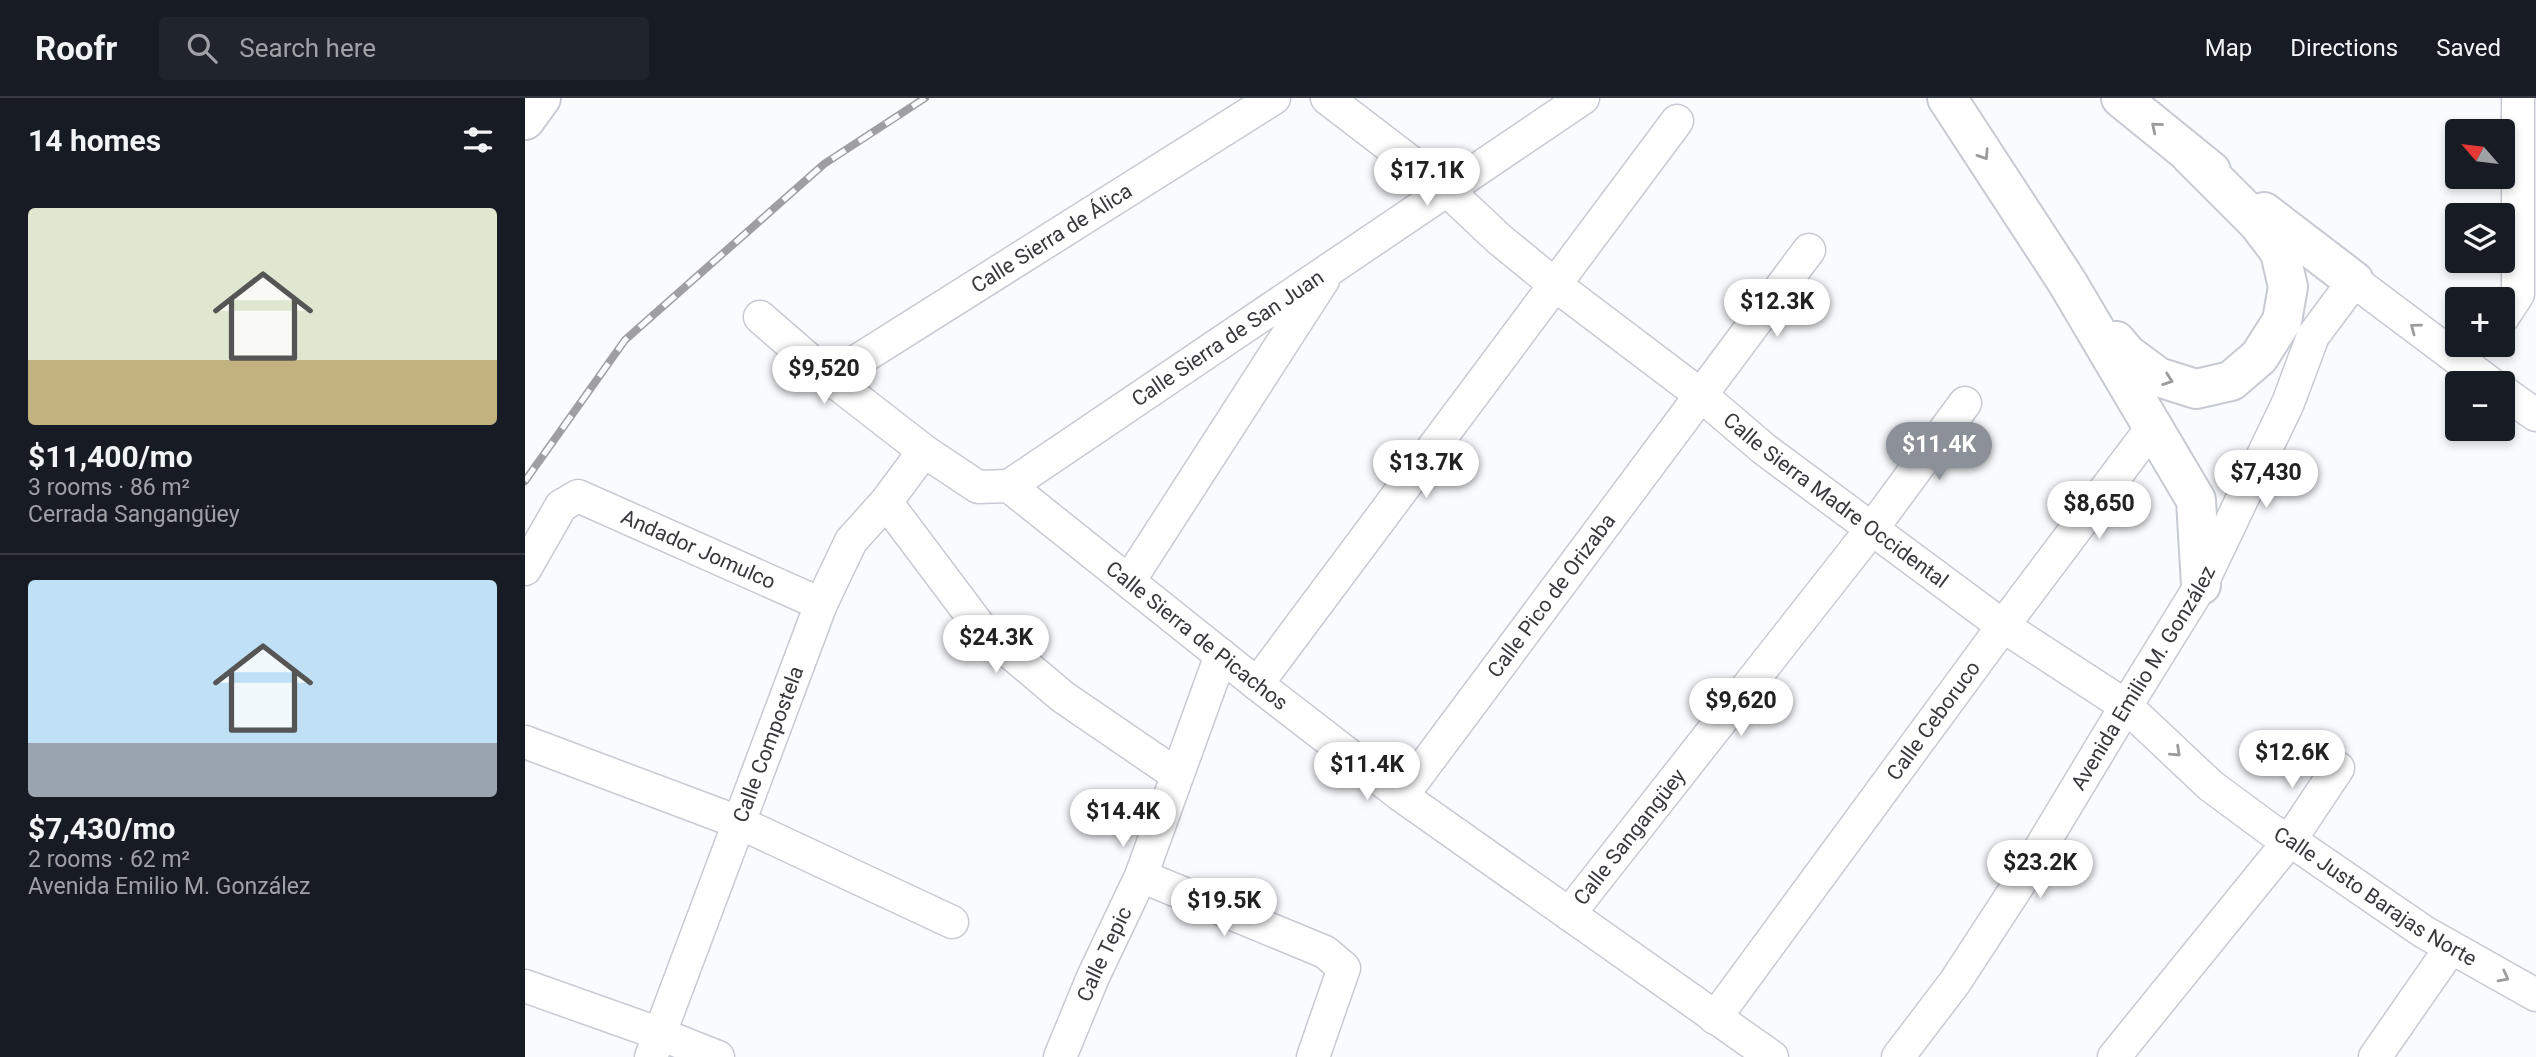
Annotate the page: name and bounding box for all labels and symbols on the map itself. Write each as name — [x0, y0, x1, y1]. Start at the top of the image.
north arrow — [2445, 119, 2515, 189]
one-way arrow — [2151, 122, 2163, 135]
one-way arrow — [1976, 147, 1989, 160]
pin: $17.1K — [1370, 148, 1484, 208]
street label: Calle Sierra de Álica — [967, 179, 1136, 298]
street label: Calle Sierra de San Juan — [1127, 265, 1328, 411]
pin: $12.3K — [1720, 280, 1834, 339]
one-way arrow — [2411, 324, 2423, 336]
pin: $9,520 — [767, 346, 881, 406]
one-way arrow — [2161, 372, 2173, 386]
street label: Calle Sierra Madre Occidental — [1719, 408, 1953, 593]
pin: $11.4K — [1882, 422, 1996, 482]
pin: $13.7K — [1369, 440, 1483, 500]
pin: $7,430 — [2209, 450, 2323, 510]
pin: $8,650 — [2042, 482, 2156, 541]
street label: Andador Jomulco — [617, 505, 779, 594]
street label: Calle Pico de Orizaba — [1483, 509, 1620, 682]
street label: Calle Sierra de Picachos — [1101, 556, 1292, 715]
street label: Avenida Emilio M. González — [2066, 562, 2220, 794]
pin: $24.3K — [939, 616, 1053, 675]
street label: Calle Ceboruco — [1882, 656, 1985, 785]
street label: Calle Compostela — [728, 663, 809, 826]
pin: $9,620 — [1684, 678, 1798, 738]
pin: $12.6K — [2235, 730, 2349, 790]
pin: $11.4K — [1310, 742, 1424, 802]
one-way arrow — [2167, 744, 2180, 757]
street label: Calle Sangangüey — [1569, 764, 1690, 910]
pin: $14.4K — [1066, 790, 1180, 849]
street label: Calle Justo Barajas Norte — [2270, 822, 2481, 971]
pin: $23.2K — [1983, 840, 2097, 900]
pin: $19.5K — [1167, 878, 1281, 938]
street label: Calle Tepic — [1072, 903, 1137, 1005]
one-way arrow — [2497, 969, 2509, 983]

